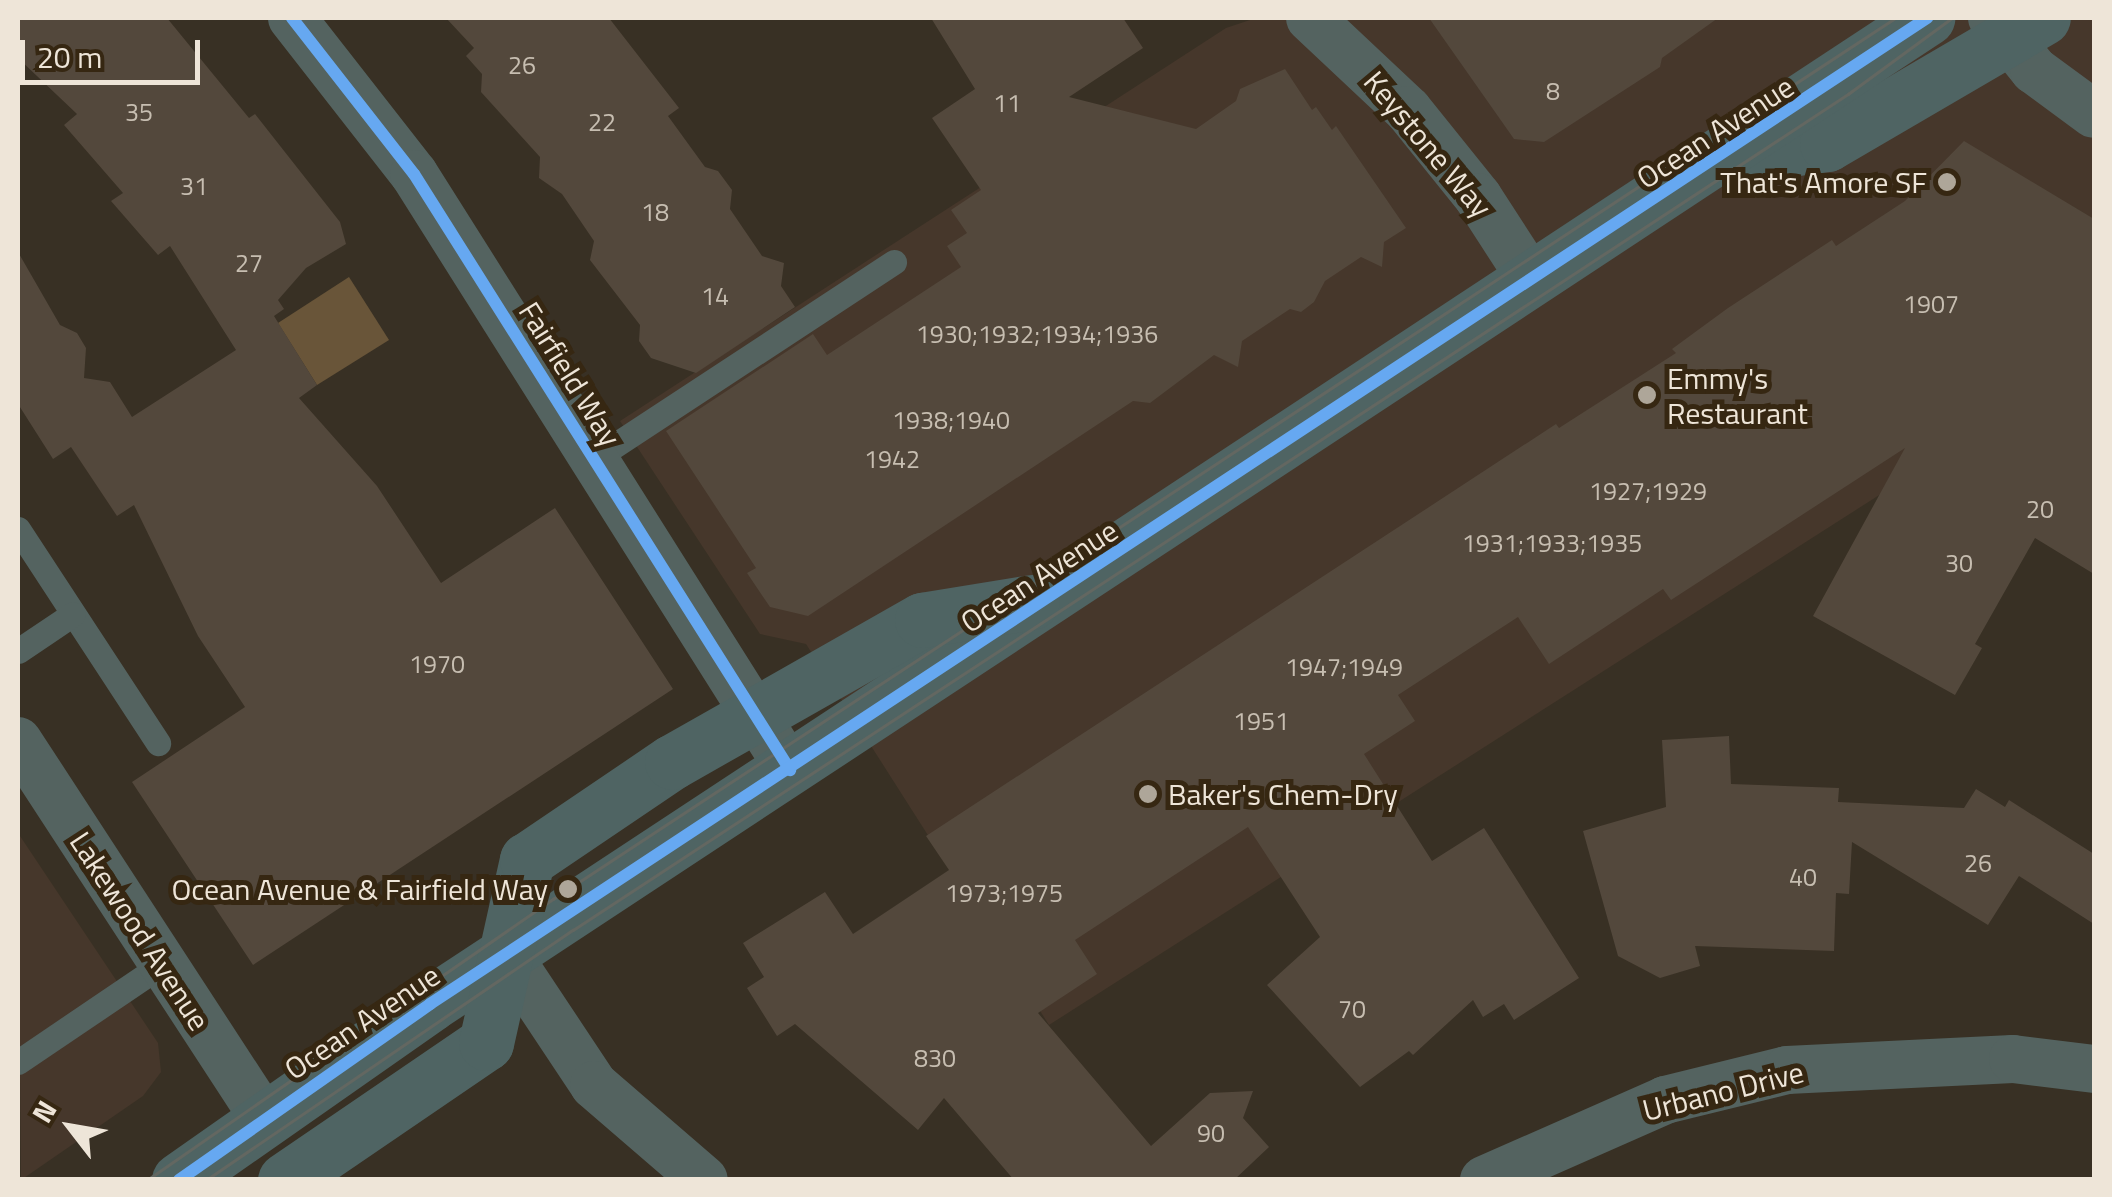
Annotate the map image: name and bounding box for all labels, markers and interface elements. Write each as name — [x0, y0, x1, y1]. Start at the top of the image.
scale bar — [25, 20, 205, 82]
text: 20 m — [37, 34, 102, 80]
house number: 26 — [508, 50, 536, 80]
street label: Keystone Way — [1357, 64, 1499, 224]
street label: Ocean Avenue — [1630, 68, 1800, 196]
house number: 8 — [1546, 76, 1560, 106]
house number: 11 — [993, 88, 1021, 118]
house number: 35 — [125, 97, 153, 127]
house number: 22 — [588, 107, 616, 137]
place label: That's Amore SF — [1720, 164, 1927, 200]
house number: 31 — [180, 171, 208, 201]
marker: That's Amore SF — [1936, 171, 1958, 193]
house number: 18 — [641, 197, 669, 227]
house number: 27 — [235, 248, 263, 278]
house number: 14 — [701, 281, 729, 311]
house number: 1907 — [1903, 289, 1959, 319]
street label: Fairfield Way — [511, 295, 629, 453]
house number: 1930;1932;1934;1936 — [916, 319, 1158, 349]
place label: Emmy's Restaurant — [1667, 360, 1808, 430]
marker: Emmy's Restaurant — [1636, 384, 1658, 406]
house number: 1938;1940 — [892, 405, 1010, 435]
house number: 1942 — [864, 444, 920, 474]
house number: 1927;1929 — [1589, 476, 1707, 506]
house number: 20 — [2026, 494, 2054, 524]
street label: Ocean Avenue — [954, 512, 1124, 640]
house number: 1931;1933;1935 — [1462, 528, 1642, 558]
house number: 30 — [1945, 548, 1973, 578]
house number: 1970 — [409, 649, 465, 679]
house number: 1947;1949 — [1285, 652, 1403, 682]
house number: 1951 — [1233, 706, 1289, 736]
place label: Baker's Chem-Dry — [1168, 776, 1398, 812]
marker: Baker's Chem-Dry — [1137, 783, 1159, 805]
street label: Lakewood Avenue — [63, 825, 217, 1037]
house number: 26 — [1964, 848, 1992, 878]
house number: 40 — [1789, 862, 1817, 892]
place label: Ocean Avenue & Fairfield Way — [171, 871, 548, 907]
marker: Ocean Avenue & Fairfield Way — [557, 878, 579, 900]
house number: 1973;1975 — [945, 878, 1063, 908]
street label: Ocean Avenue — [278, 957, 446, 1087]
house number: 70 — [1338, 994, 1366, 1024]
house number: 830 — [914, 1043, 956, 1073]
street label: Urbano Drive — [1639, 1054, 1807, 1128]
north arrow — [20, 1077, 120, 1177]
text: N — [20, 1092, 67, 1131]
house number: 90 — [1197, 1118, 1225, 1148]

